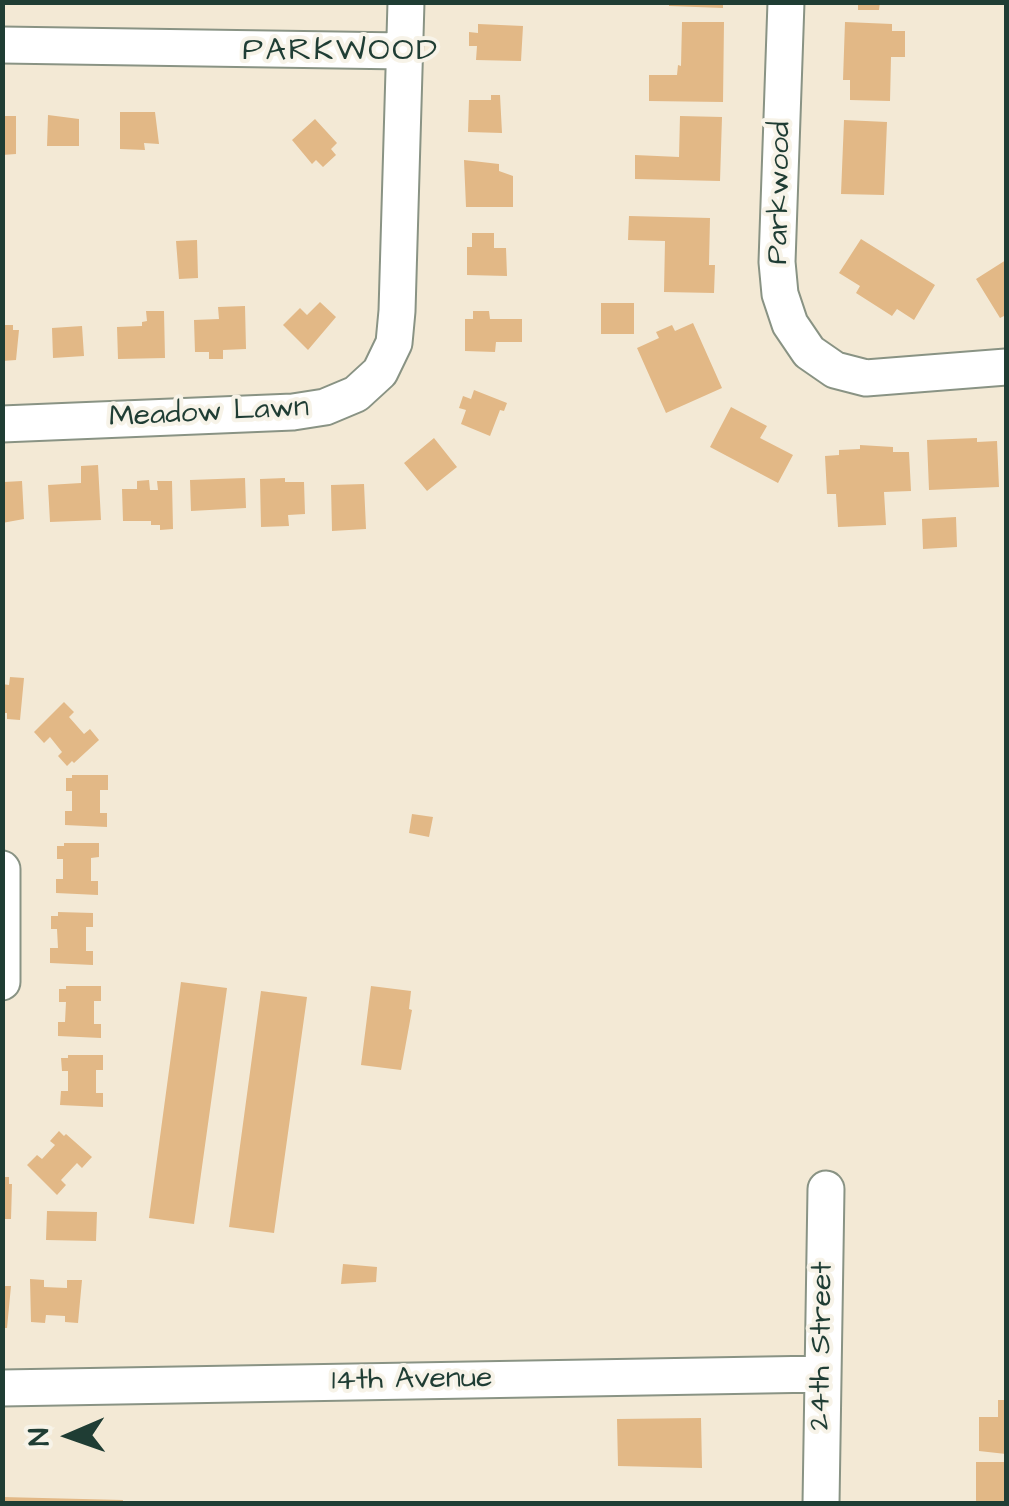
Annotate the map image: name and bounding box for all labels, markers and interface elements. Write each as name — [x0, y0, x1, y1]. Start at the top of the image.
district label: PARKWOOD — [243, 33, 439, 71]
street label: Parkwood — [762, 121, 800, 265]
street label: Meadow Lawn — [108, 391, 310, 437]
street label: 24th Street — [804, 1261, 842, 1431]
street label: 14th Avenue — [331, 1362, 493, 1400]
north arrow — [20, 1386, 120, 1486]
text: N — [20, 1428, 59, 1447]

